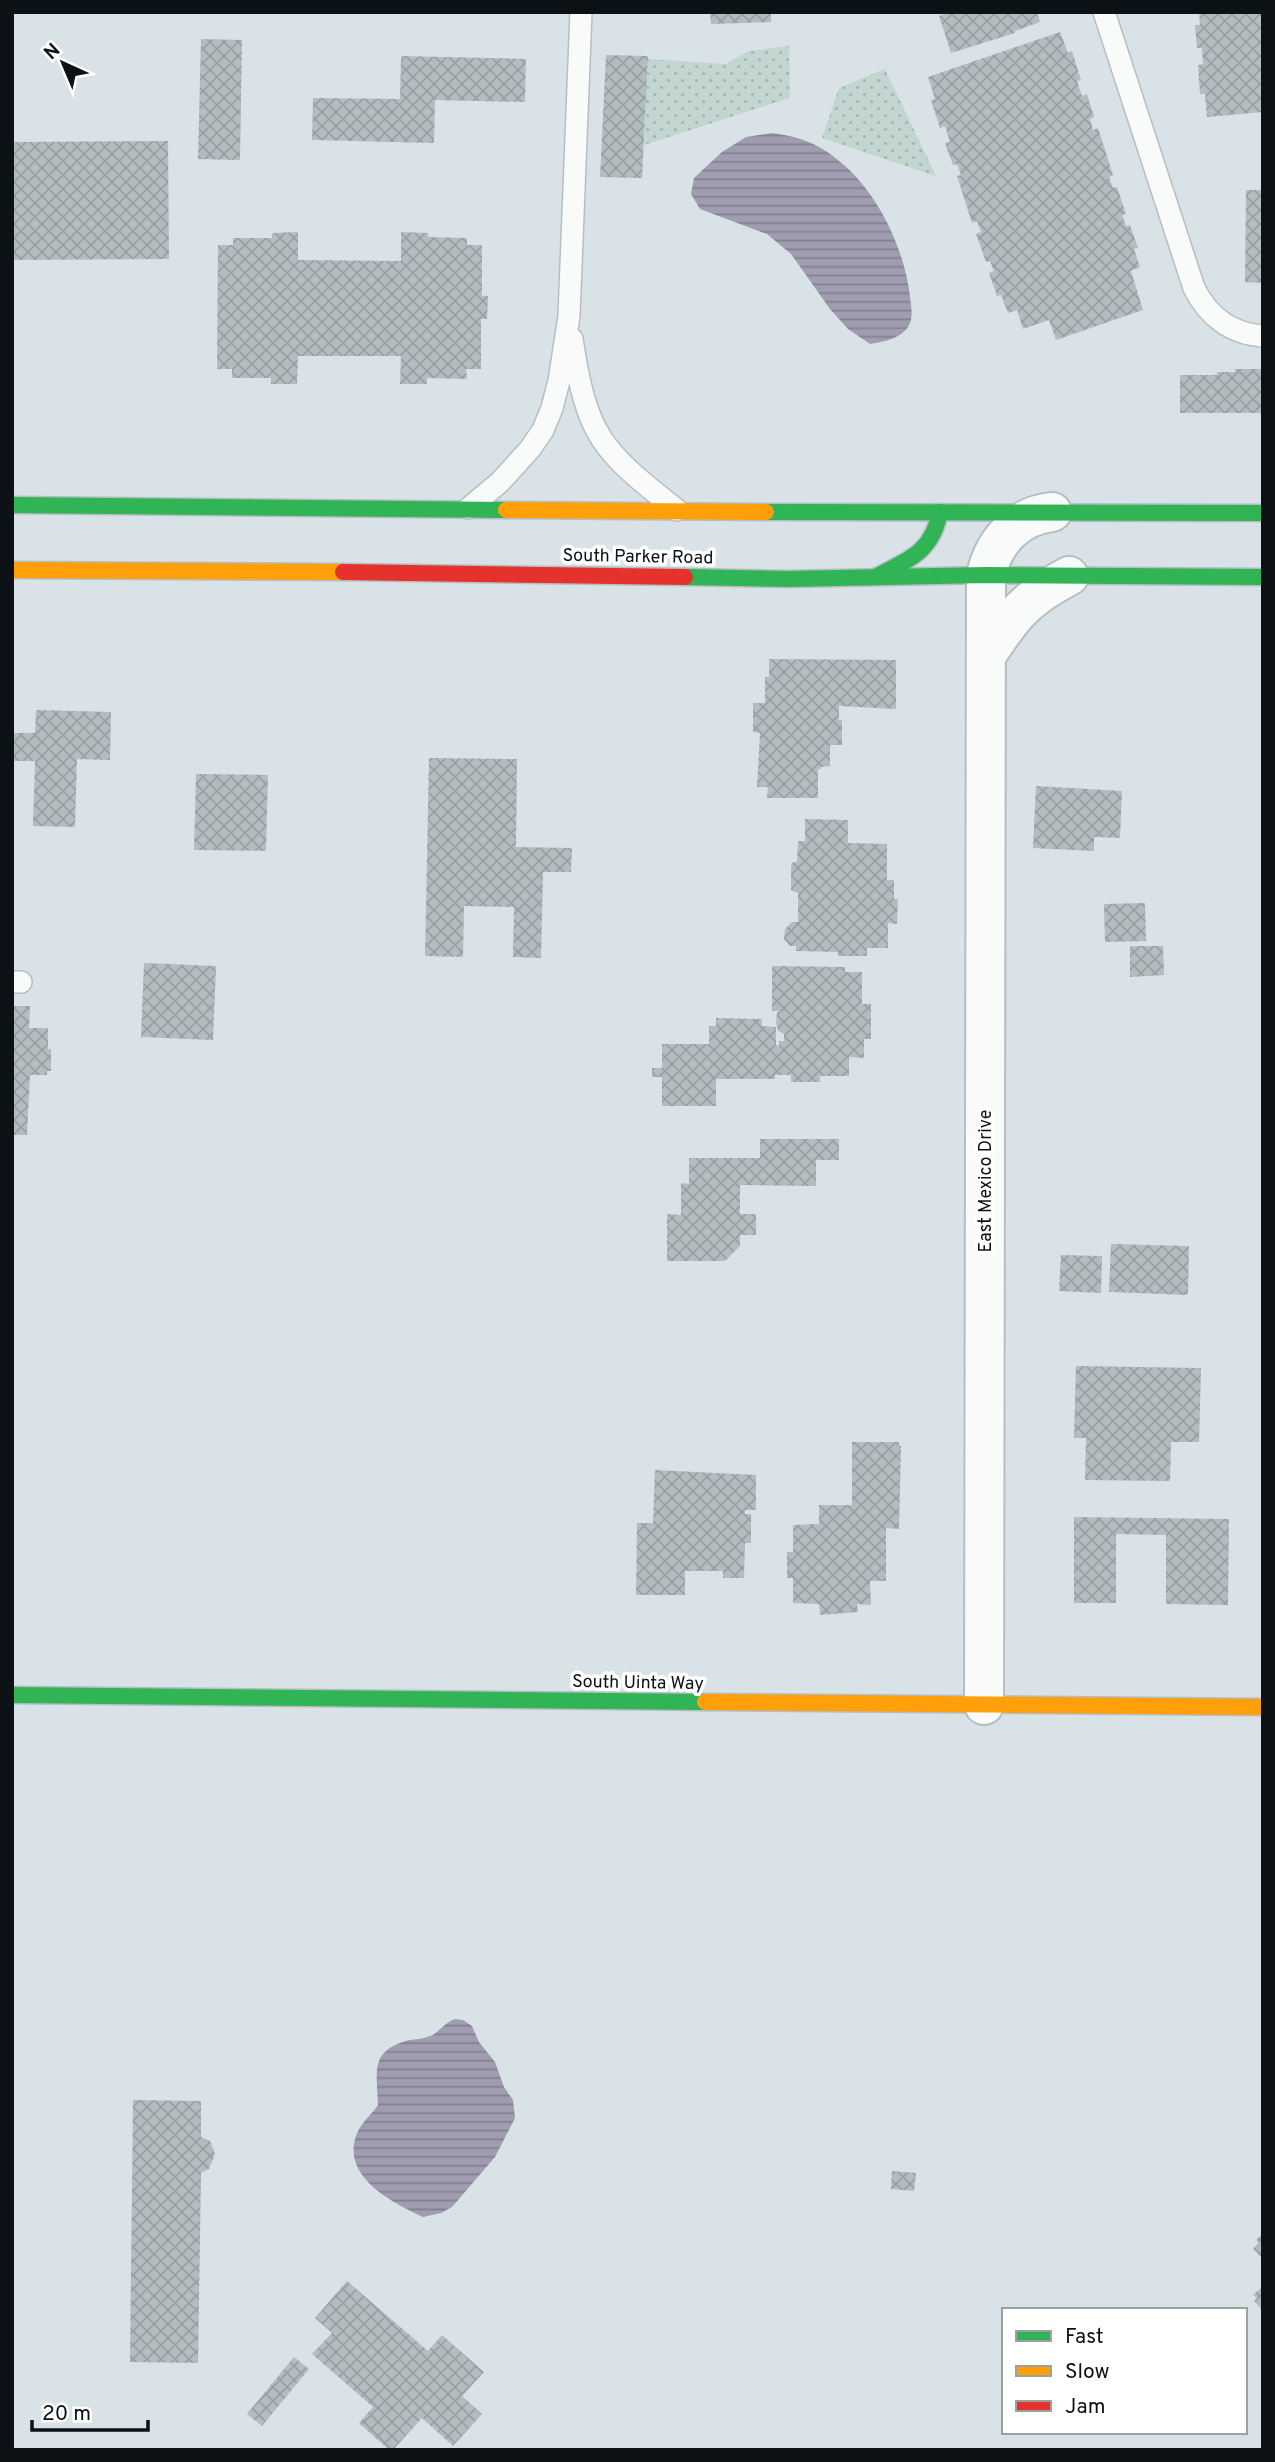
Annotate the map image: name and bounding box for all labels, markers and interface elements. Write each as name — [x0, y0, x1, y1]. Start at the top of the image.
north arrow — [28, 28, 98, 98]
text: N — [39, 39, 66, 66]
street label: South Parker Road — [562, 545, 714, 570]
street label: East Mexico Drive — [975, 1109, 998, 1253]
street label: South Uinta Way — [572, 1671, 704, 1696]
legend — [1002, 2308, 1247, 2434]
text: Fast — [1065, 2324, 1104, 2351]
text: Slow — [1065, 2359, 1110, 2386]
scale bar — [32, 2388, 147, 2432]
text: Jam — [1065, 2394, 1106, 2421]
text: 20 m — [42, 2401, 91, 2428]

